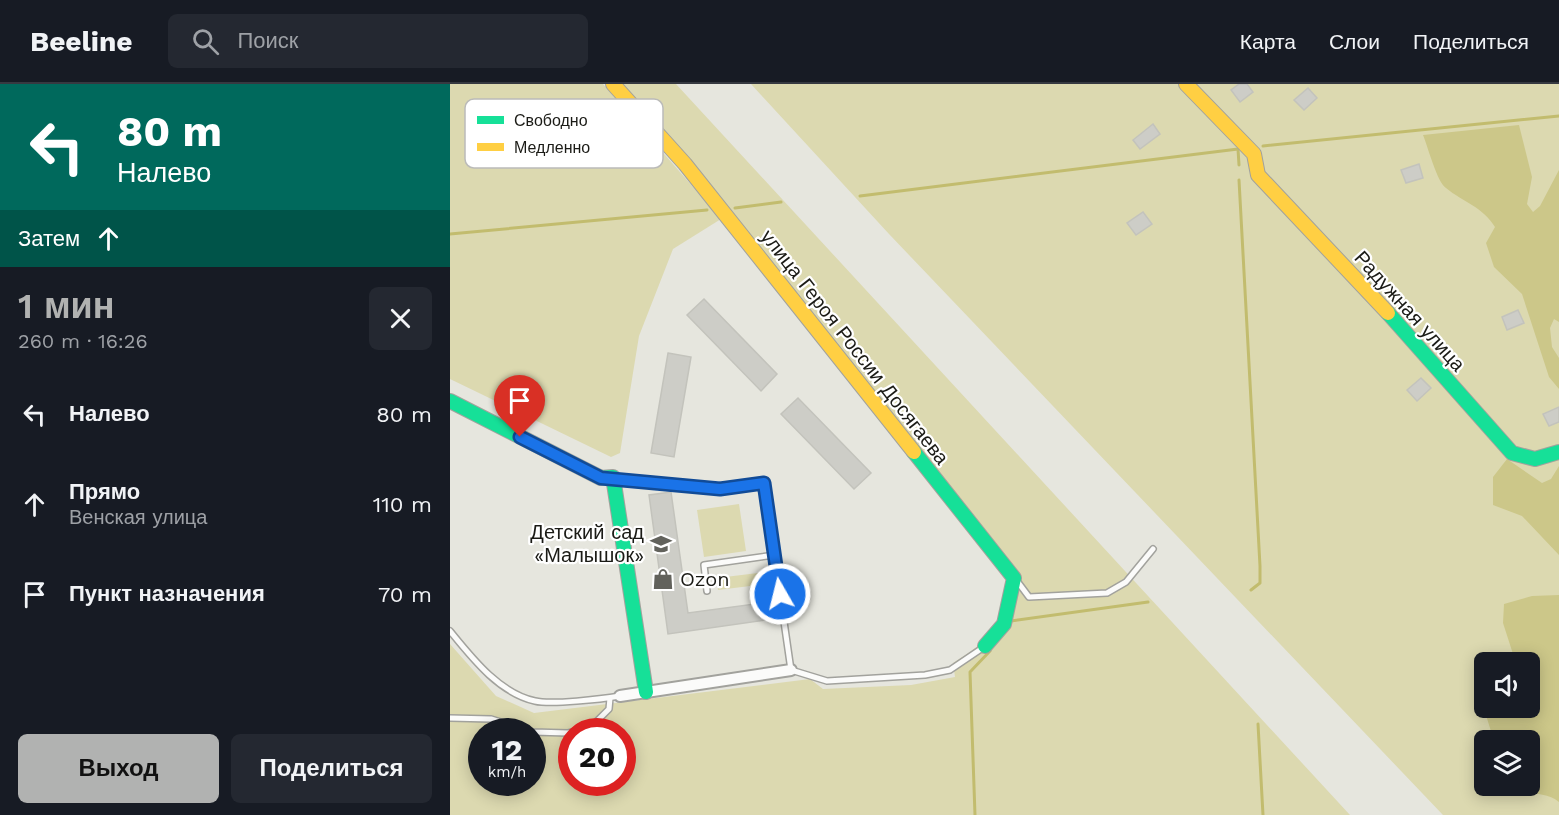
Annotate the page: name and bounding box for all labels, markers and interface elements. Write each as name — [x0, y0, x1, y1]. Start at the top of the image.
search box — [168, 14, 588, 68]
text: Beeline — [30, 25, 132, 58]
icon: search — [189, 25, 222, 58]
text: Поиск — [237, 28, 298, 53]
text: Карта — [1240, 29, 1296, 54]
text: Слои — [1329, 29, 1380, 54]
text: Поделиться — [1413, 29, 1529, 54]
legend — [465, 99, 663, 168]
text: 80 m — [117, 107, 222, 156]
icon: left — [18, 108, 96, 186]
text: Свободно — [514, 111, 588, 130]
text: Медленно — [514, 138, 590, 157]
text: Налево — [117, 157, 211, 189]
icon: ahead — [92, 222, 125, 255]
street label: улица Героя России Досягаева — [756, 225, 955, 470]
text: Затем — [18, 226, 80, 251]
street label: Радужная улица — [1350, 246, 1471, 377]
text: 1 мин — [18, 285, 115, 327]
button: close — [369, 287, 432, 350]
text: 260 m · 16:26 — [18, 329, 148, 353]
pin — [494, 375, 545, 437]
icon: arrive — [503, 384, 536, 417]
icon: left — [18, 398, 51, 431]
text: Налево — [69, 401, 150, 426]
text: 80 m — [376, 402, 432, 427]
text: Прямо — [69, 479, 140, 504]
icon: ahead — [18, 488, 51, 521]
text: 110 m — [373, 492, 432, 517]
text: Венская улица — [69, 505, 207, 529]
place label: Детский сад «Малышок» — [530, 520, 644, 567]
school or university icon: Детский сад «Малышок» — [649, 532, 673, 556]
position arrow — [748, 562, 812, 626]
shop icon: Ozon — [651, 567, 675, 591]
place label: Ozon — [680, 567, 730, 591]
icon: arrive — [18, 578, 51, 611]
text: Пункт назначения — [69, 581, 265, 606]
text: 70 m — [378, 582, 432, 607]
map controls — [1474, 652, 1540, 796]
button: sound — [1474, 652, 1540, 718]
speed limit sign: 20 — [558, 718, 636, 796]
button: layers — [1474, 730, 1540, 796]
text: 12 — [492, 732, 522, 767]
button: Выход — [18, 734, 219, 803]
button: Поделиться — [231, 734, 432, 803]
text: km/h — [488, 763, 526, 781]

